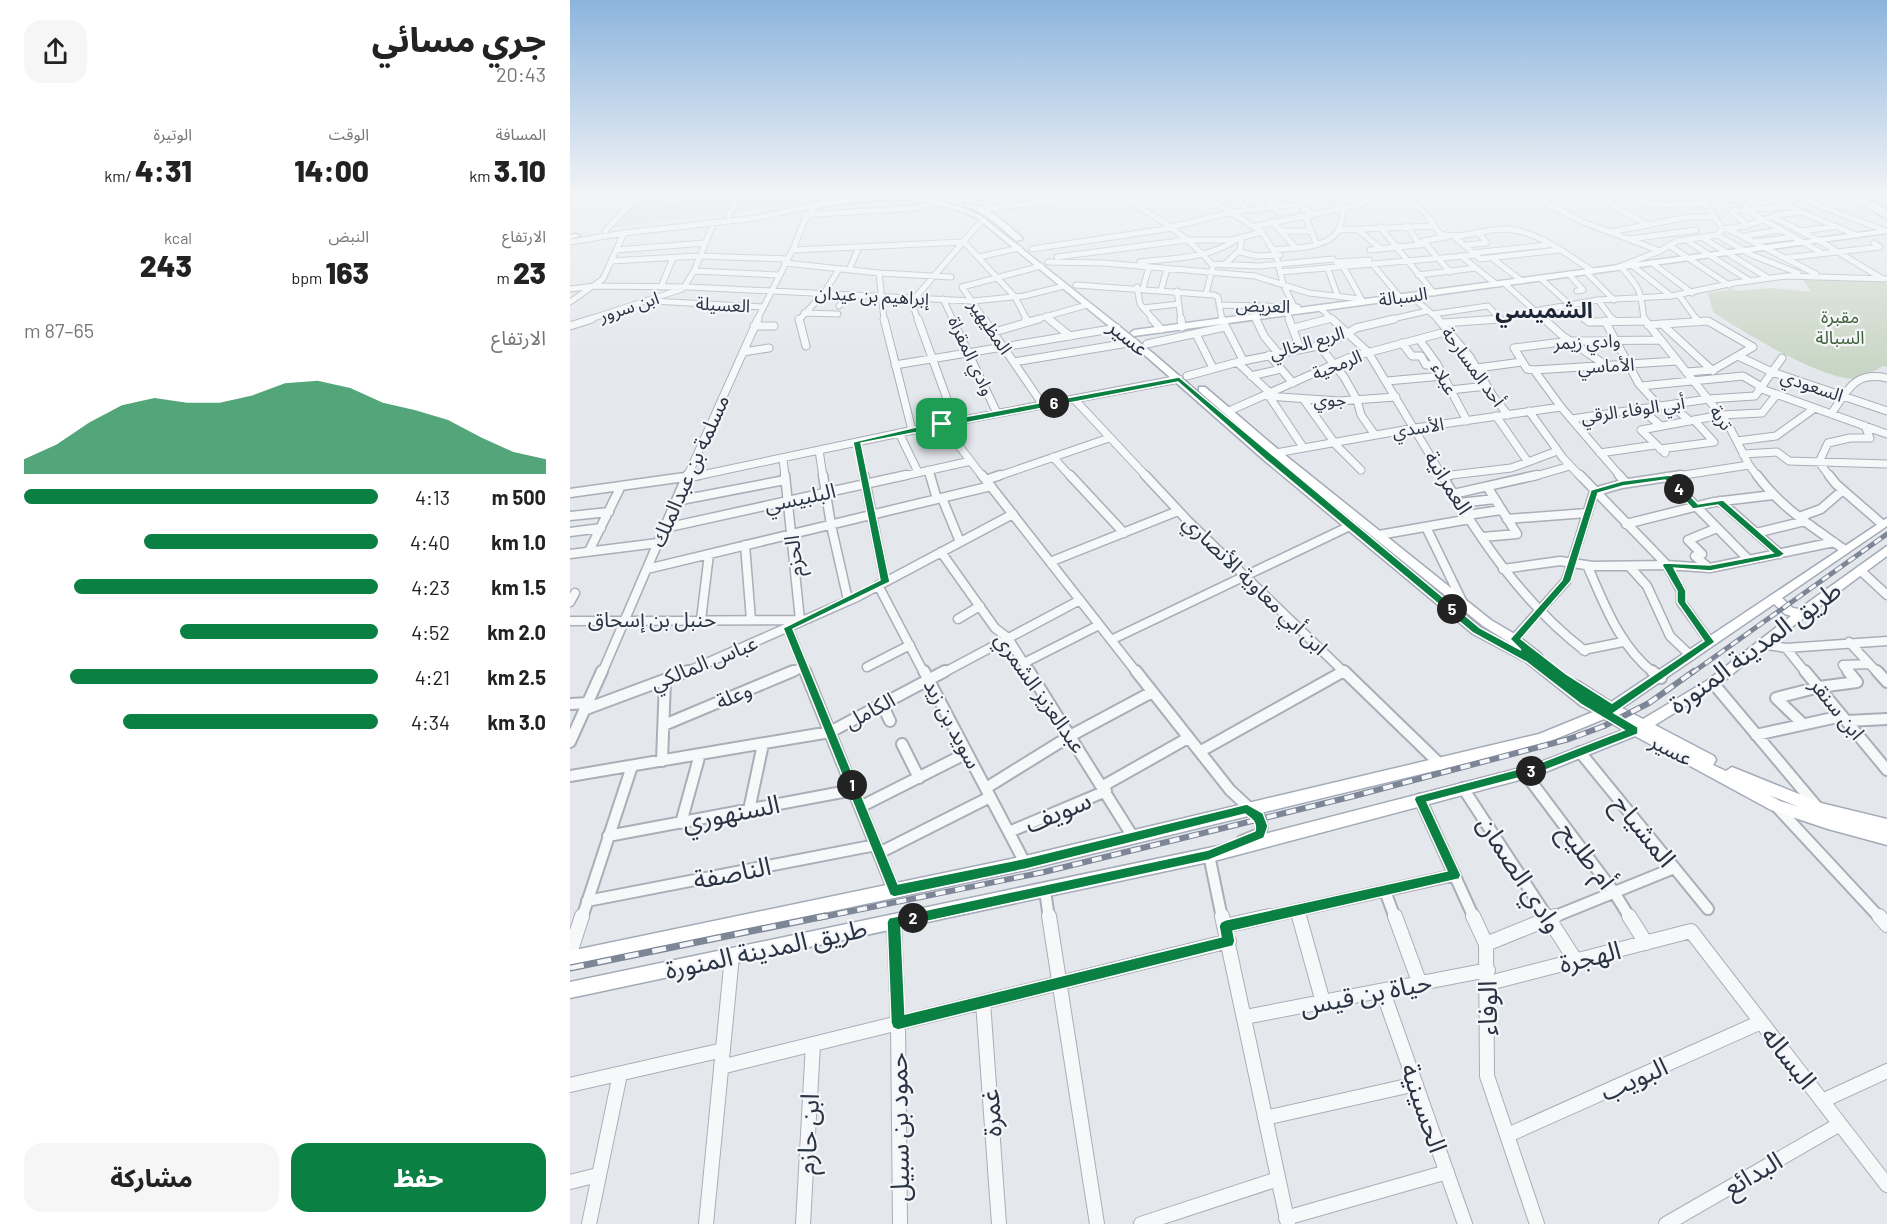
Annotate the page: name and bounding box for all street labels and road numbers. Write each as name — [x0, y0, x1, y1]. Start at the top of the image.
street label: إبراهيم بن عيدان — [814, 281, 930, 312]
street label: السبالة — [1377, 282, 1429, 310]
street label: ابن سرور — [595, 286, 662, 327]
street label: العسيلة — [695, 292, 751, 316]
street label: العريض — [1235, 293, 1291, 318]
street label: المظيهير — [963, 294, 1017, 359]
street label: عسير — [1102, 312, 1154, 361]
street label: وادي المقراة — [941, 313, 1000, 400]
street label: الربع الخالي — [1267, 321, 1348, 367]
street label: أحد المسارحة — [1437, 322, 1510, 411]
street label: وادي زيمر — [1552, 329, 1621, 356]
street label: الرمحية — [1309, 344, 1365, 385]
street label: الأماسي — [1577, 353, 1635, 381]
street label: عبلاء — [1427, 359, 1463, 398]
street label: السعودي — [1777, 364, 1846, 409]
street label: جوي — [1314, 388, 1346, 413]
street label: مسلمة بن عبدالملك — [644, 390, 734, 551]
street label: أبي الوفاء الرقي — [1580, 391, 1687, 430]
street label: تربة — [1705, 401, 1738, 435]
street label: الأسدي — [1390, 412, 1446, 445]
street label: العمرانية — [1419, 446, 1478, 519]
street label: البلبيسي — [762, 477, 839, 521]
street label: ابن أبي معاوية الأنصاري — [1175, 509, 1333, 663]
street label: الحزم — [778, 534, 812, 578]
street label: طريق المدينة المنورة — [1662, 573, 1848, 720]
street label: حنبل بن إسحاق — [588, 606, 716, 633]
street label: عبدالعزيز الشمري — [986, 627, 1092, 760]
street label: عباس المالكي — [646, 629, 763, 699]
street label: ابن سنقر — [1804, 671, 1871, 745]
street label: سويد بن زيد — [918, 674, 987, 773]
street label: وعلة — [712, 676, 755, 714]
street label: الكامل — [840, 686, 899, 734]
street label: عسير — [1645, 727, 1697, 771]
street label: سويف — [1020, 783, 1096, 839]
street label: السنهوري — [679, 787, 783, 842]
street label: المشياح — [1603, 788, 1684, 876]
street label: وادي الصمان — [1467, 809, 1571, 941]
street label: أم طليح — [1548, 815, 1623, 898]
street label: الناصفة — [690, 849, 773, 894]
street label: طريق المدينة المنورة — [662, 911, 870, 986]
street label: الهجرة — [1556, 933, 1624, 979]
street label: حياة بن قيس — [1297, 965, 1435, 1021]
street label: الوفاء — [1471, 980, 1503, 1036]
street label: البساله — [1756, 1020, 1824, 1095]
street label: البويب — [1595, 1049, 1672, 1107]
street label: حمود بن سبيل — [881, 1052, 915, 1202]
street label: الحسينية — [1396, 1059, 1455, 1156]
street label: غمرة — [972, 1088, 1008, 1138]
street label: ابن حازم — [789, 1093, 830, 1176]
street label: البدائع — [1717, 1144, 1790, 1207]

